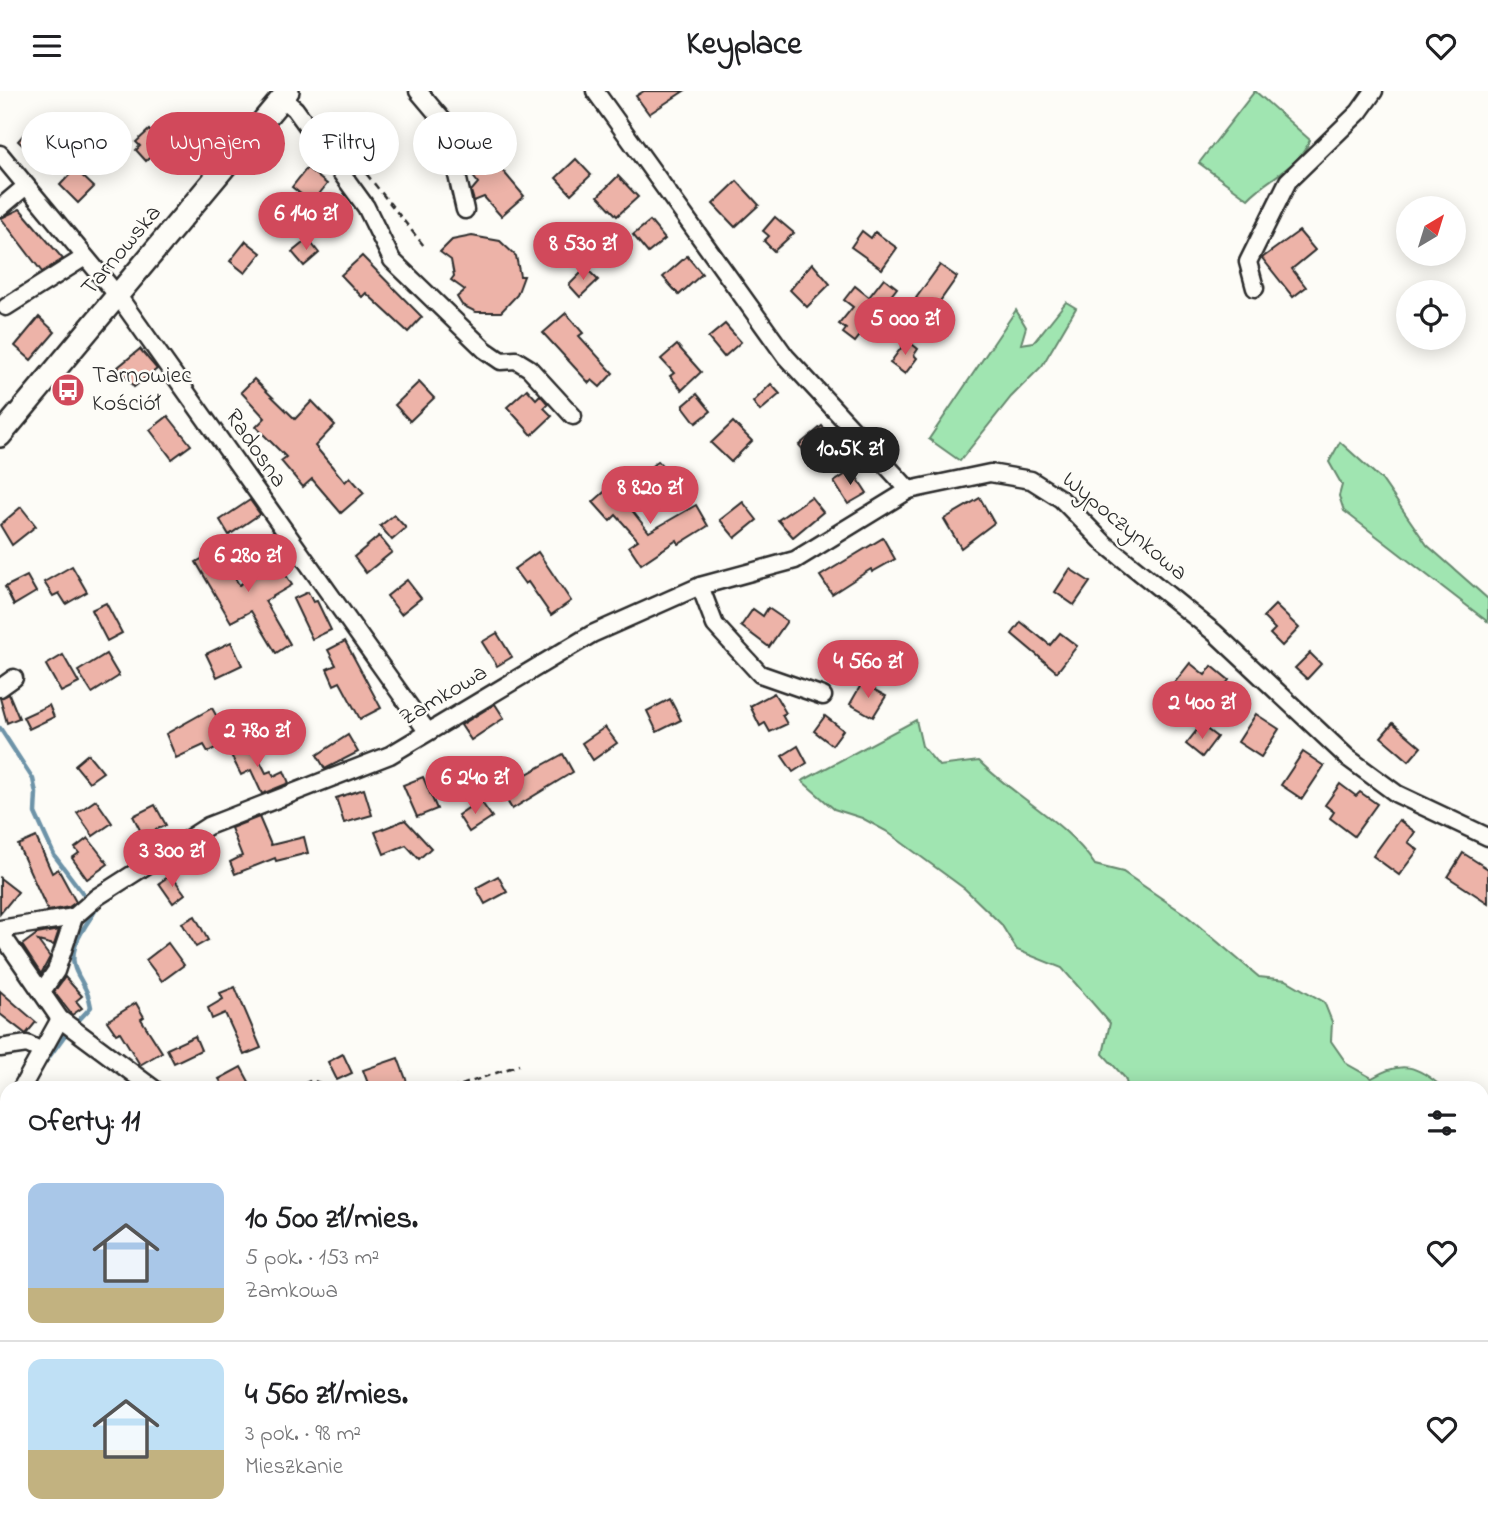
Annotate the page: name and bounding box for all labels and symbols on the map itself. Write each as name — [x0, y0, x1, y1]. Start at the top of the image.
pin: 6 140 zł — [234, 193, 378, 252]
north arrow — [1396, 196, 1466, 266]
street label: Tarnowska — [73, 198, 171, 304]
pin: 8 530 zł — [511, 223, 655, 282]
pin: 5 000 zł — [833, 297, 977, 357]
place label: Tarnowiec Kościół — [92, 359, 192, 422]
bus stop icon: Tarnowiec Kościół — [49, 371, 87, 409]
street label: Radosna — [215, 402, 295, 496]
pin: 10.5K zł — [778, 427, 922, 487]
street label: Wypoczynkowa — [1053, 464, 1195, 591]
pin: 8 820 zł — [578, 467, 722, 526]
pin: 6 280 zł — [176, 535, 320, 594]
pin: 4 560 zł — [796, 641, 940, 700]
street label: Zamkowa — [393, 656, 495, 736]
pin: 2 400 zł — [1130, 681, 1274, 741]
pin: 2 780 zł — [185, 709, 329, 769]
pin: 6 240 zł — [403, 757, 547, 816]
pin: 3 300 zł — [100, 829, 244, 889]

